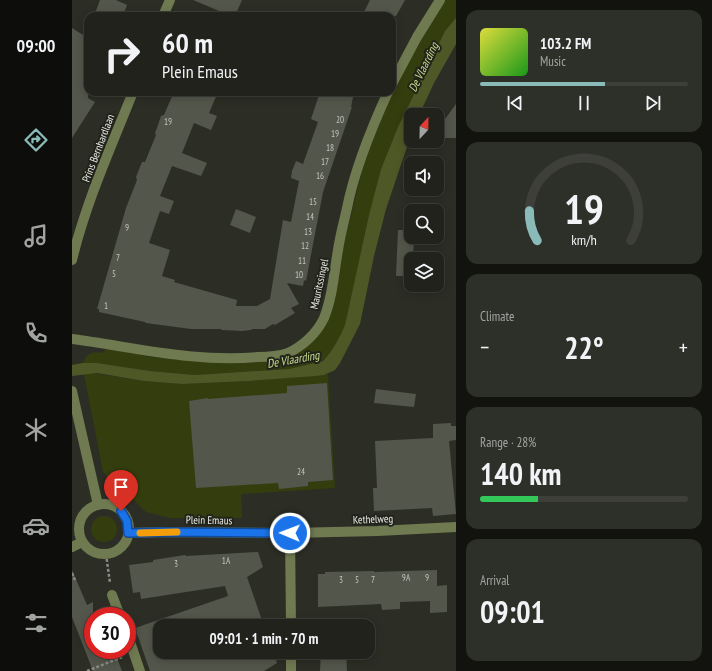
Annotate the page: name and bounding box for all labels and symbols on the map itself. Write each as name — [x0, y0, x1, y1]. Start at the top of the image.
water label: De Vlaarding — [405, 39, 442, 94]
north arrow — [404, 108, 444, 148]
street label: Prins Bernhardlaan — [79, 112, 117, 184]
house number: 20 — [336, 114, 344, 125]
house number: 19 — [164, 116, 172, 127]
house number: 19 — [331, 128, 339, 139]
house number: 18 — [326, 142, 334, 153]
house number: 17 — [321, 156, 329, 167]
house number: 16 — [316, 170, 324, 181]
house number: 15 — [309, 196, 317, 207]
house number: 14 — [306, 211, 314, 222]
house number: 9 — [125, 222, 129, 233]
house number: 13 — [304, 226, 312, 237]
house number: 12 — [301, 240, 309, 251]
house number: 7 — [116, 252, 120, 263]
house number: 11 — [298, 255, 306, 266]
street label: Mauritssingel — [307, 257, 331, 310]
house number: 5 — [112, 268, 116, 279]
house number: 10 — [295, 269, 303, 280]
house number: 1 — [104, 300, 108, 311]
water label: De Vlaarding — [266, 347, 321, 371]
house number: 24 — [297, 466, 305, 477]
pin — [104, 470, 138, 511]
street label: Kethelweg — [353, 511, 394, 527]
position arrow — [269, 512, 311, 554]
street label: Plein Emaus — [186, 513, 233, 527]
house number: 1A — [222, 555, 231, 566]
house number: 3 — [174, 558, 178, 569]
house number: 9A — [402, 572, 411, 583]
house number: 9 — [425, 572, 429, 583]
house number: 3 — [339, 574, 343, 585]
house number: 5 — [355, 574, 359, 585]
house number: 7 — [371, 574, 375, 585]
speed limit sign: 30 — [84, 607, 136, 659]

